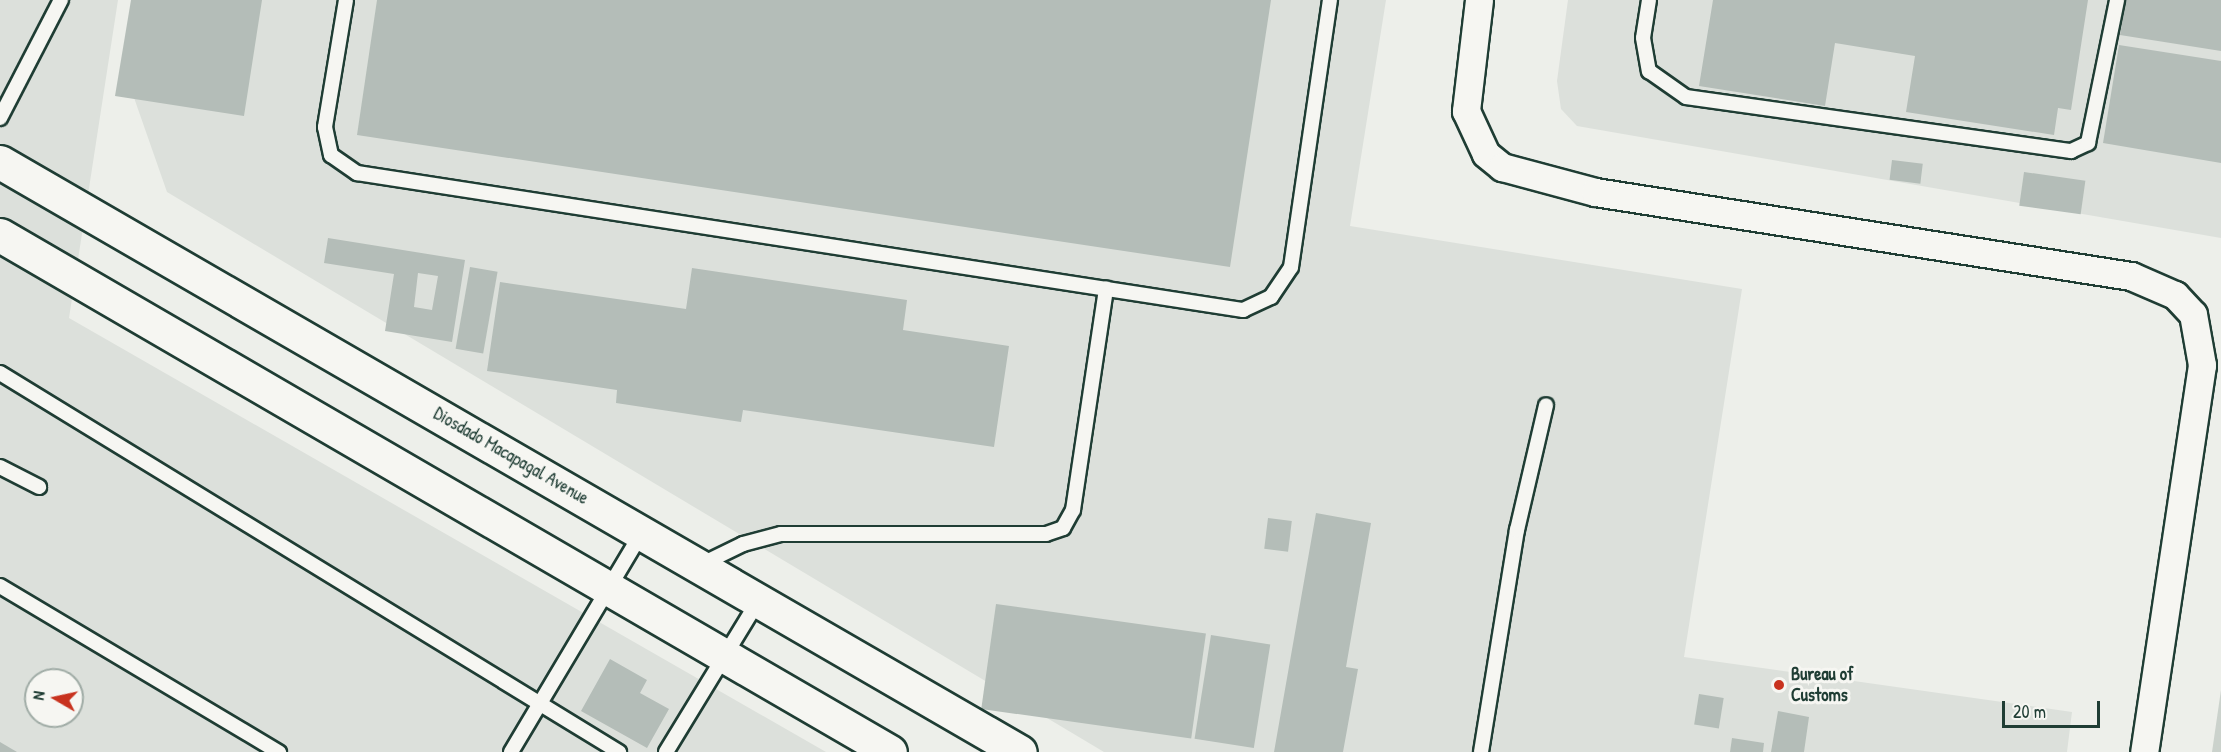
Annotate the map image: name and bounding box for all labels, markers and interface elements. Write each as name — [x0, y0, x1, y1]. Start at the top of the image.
street label: Diosdado Macapagal Avenue — [430, 403, 592, 509]
place label: Bureau of Customs — [1791, 664, 1854, 706]
north arrow — [24, 668, 84, 728]
marker: Bureau of Customs — [1772, 678, 1786, 692]
scale bar — [2005, 689, 2102, 727]
text: N — [27, 690, 50, 701]
text: 20 m — [2013, 699, 2046, 724]

